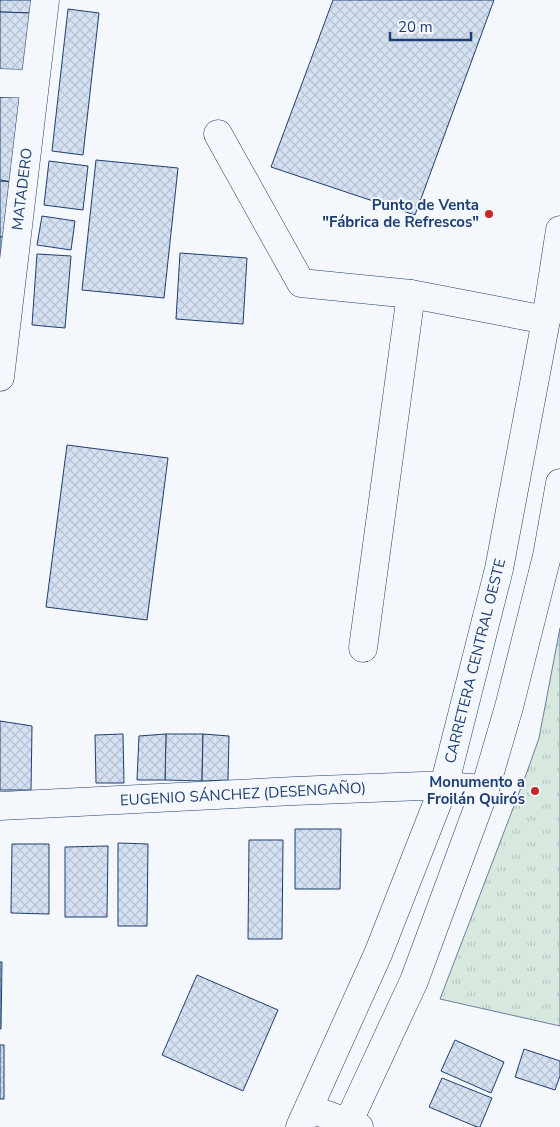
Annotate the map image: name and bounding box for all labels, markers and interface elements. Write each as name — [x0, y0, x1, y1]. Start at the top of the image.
scale bar — [390, 10, 471, 42]
text: 20 m — [398, 17, 433, 37]
street label: MATADERO — [7, 147, 37, 231]
place label: Punto de Venta "Fábrica de Refrescos" — [322, 195, 479, 232]
marker: Punto de Venta "Fábrica de Refrescos" — [483, 208, 495, 220]
street label: CARRETERA CENTRAL OESTE — [440, 556, 510, 766]
place label: Monumento a Froilán Quirós — [427, 772, 525, 809]
street label: EUGENIO SÁNCHEZ (DESENGAÑO) — [119, 778, 367, 810]
marker: Monumento a Froilán Quirós — [529, 785, 541, 797]

